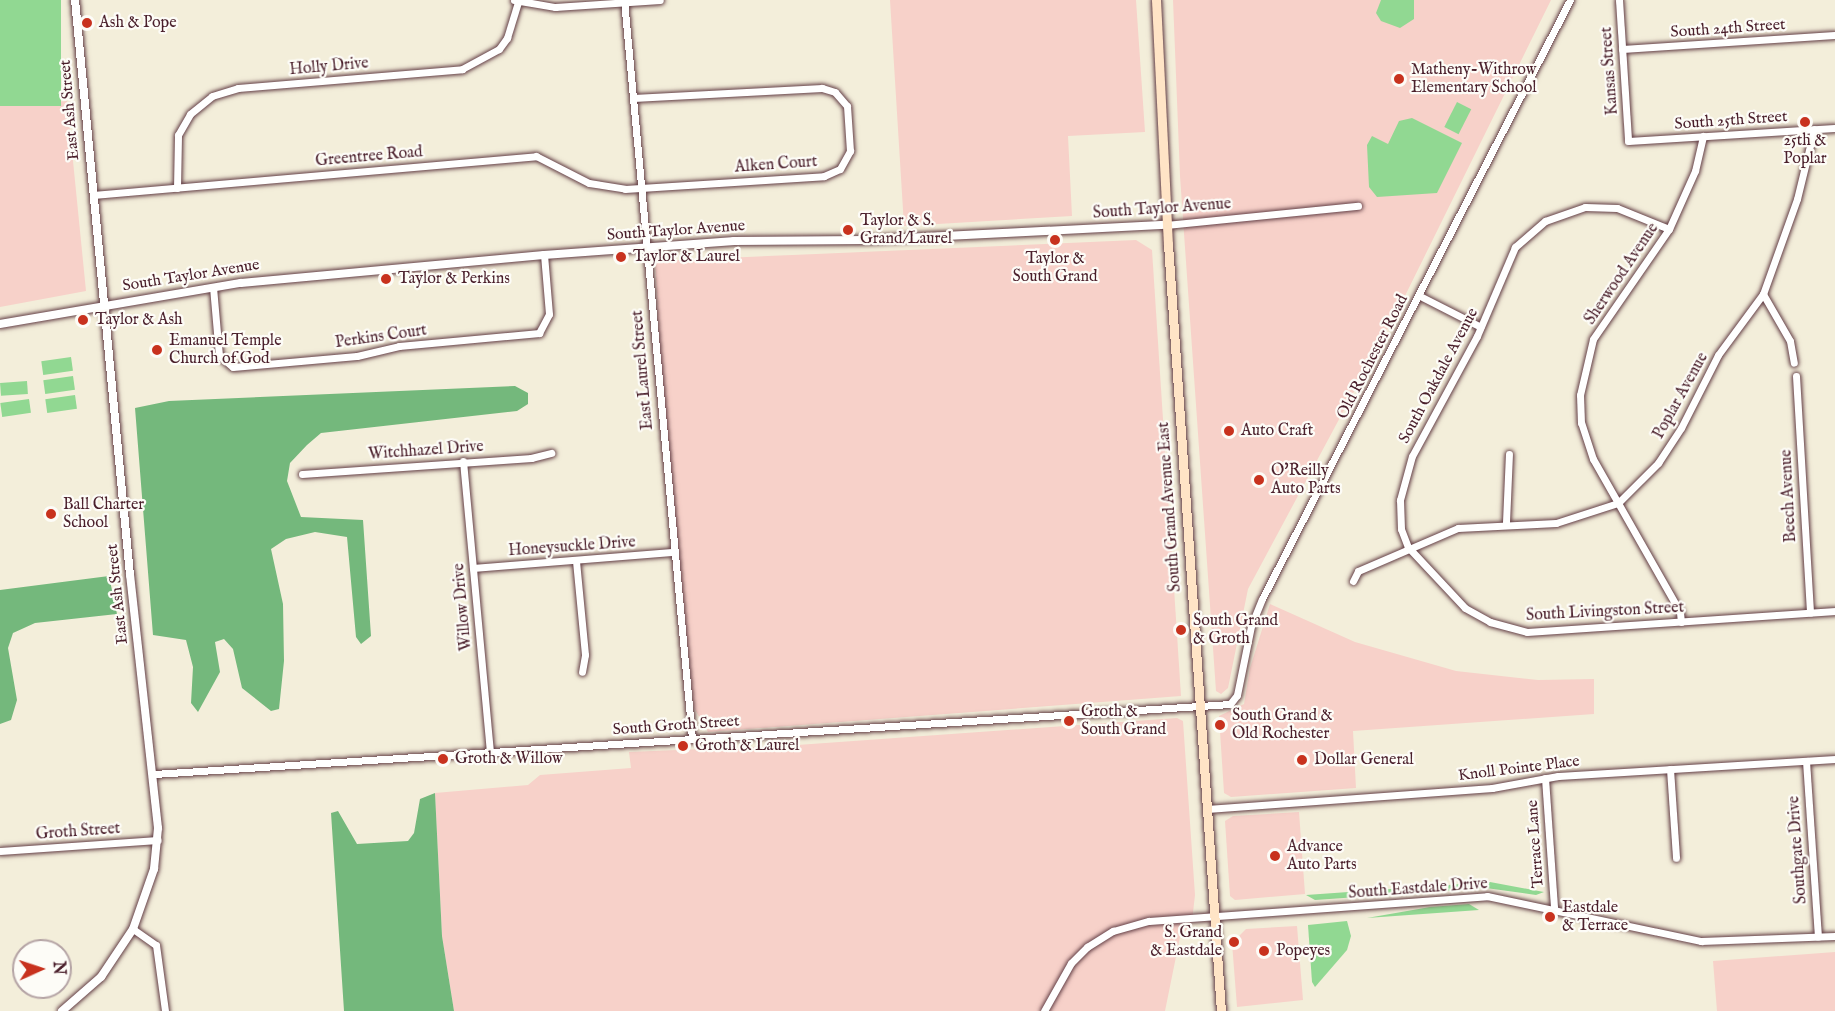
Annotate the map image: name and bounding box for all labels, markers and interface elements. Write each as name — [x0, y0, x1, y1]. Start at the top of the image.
place label: Ash & Pope — [99, 13, 177, 33]
street label: South 24th Street — [1670, 15, 1786, 43]
marker: Ash & Pope — [80, 16, 94, 30]
street label: Kansas Street — [1597, 26, 1623, 116]
street label: Holly Drive — [289, 54, 369, 80]
street label: East Ash Street — [56, 59, 84, 161]
place label: Matheny-Withrow Elementary School — [1411, 60, 1537, 98]
marker: Matheny-Withrow Elementary School — [1392, 72, 1406, 86]
street label: South 25th Street — [1674, 107, 1788, 135]
marker: 25th & Poplar — [1798, 115, 1812, 129]
place label: 25th & Poplar — [1783, 131, 1827, 169]
street label: Greentree Road — [315, 143, 423, 171]
street label: Alken Court — [734, 153, 818, 177]
street label: South Taylor Avenue — [1092, 195, 1232, 223]
place label: Taylor & S. Grand/Laurel — [860, 211, 952, 249]
street label: South Taylor Avenue — [606, 217, 746, 245]
street label: Sherwood Avenue — [1581, 220, 1663, 328]
marker: Taylor & S. Grand/Laurel — [841, 223, 855, 237]
marker: Taylor & South Grand — [1048, 233, 1062, 247]
place label: Taylor & Laurel — [633, 247, 740, 267]
place label: Taylor & South Grand — [1012, 249, 1098, 287]
marker: Taylor & Laurel — [614, 250, 628, 264]
street label: South Taylor Avenue — [121, 256, 261, 296]
place label: Taylor & Perkins — [398, 269, 510, 289]
marker: Taylor & Perkins — [379, 272, 393, 286]
street label: Old Rochester Road — [1333, 292, 1413, 422]
street label: South Oakdale Avenue — [1395, 305, 1483, 447]
street label: East Laurel Street — [628, 309, 658, 431]
place label: Taylor & Ash — [95, 310, 183, 330]
marker: Taylor & Ash — [76, 313, 90, 327]
street label: Perkins Court — [334, 321, 428, 353]
place label: Emanuel Temple Church of God — [169, 331, 282, 369]
marker: Emanuel Temple Church of God — [150, 343, 164, 357]
street label: Poplar Avenue — [1649, 349, 1713, 443]
street label: South Grand Avenue East — [1154, 421, 1186, 593]
place label: Auto Craft — [1241, 421, 1313, 441]
marker: Auto Craft — [1222, 424, 1236, 438]
street label: Witchhazel Drive — [368, 437, 484, 465]
street label: Beech Avenue — [1777, 449, 1801, 543]
place label: O'Reilly Auto Parts — [1271, 461, 1341, 499]
marker: O'Reilly Auto Parts — [1252, 473, 1266, 487]
place label: Ball Charter School — [63, 495, 144, 533]
marker: Ball Charter School — [44, 507, 58, 521]
street label: Honeysuckle Drive — [508, 533, 636, 561]
street label: East Ash Street — [103, 543, 133, 645]
street label: Willow Drive — [450, 562, 476, 652]
street label: South Livingston Street — [1526, 598, 1684, 626]
place label: South Grand & Groth — [1193, 611, 1278, 649]
marker: South Grand & Groth — [1174, 623, 1188, 637]
place label: Groth & South Grand — [1081, 702, 1166, 740]
place label: South Grand & Old Rochester — [1232, 706, 1333, 744]
street label: South Groth Street — [612, 712, 740, 740]
marker: Groth & South Grand — [1062, 714, 1076, 728]
marker: South Grand & Old Rochester — [1213, 718, 1227, 732]
place label: Groth & Laurel — [695, 736, 799, 756]
marker: Groth & Laurel — [676, 739, 690, 753]
place label: Groth & Willow — [455, 749, 562, 769]
place label: Dollar General — [1314, 750, 1414, 770]
marker: Groth & Willow — [436, 752, 450, 766]
street label: Knoll Pointe Place — [1457, 752, 1581, 786]
marker: Dollar General — [1295, 753, 1309, 767]
street label: Southgate Drive — [1785, 795, 1811, 905]
street label: Terrace Lane — [1523, 799, 1549, 889]
street label: Groth Street — [35, 819, 121, 845]
place label: Advance Auto Parts — [1287, 837, 1357, 875]
marker: Advance Auto Parts — [1268, 849, 1282, 863]
street label: South Eastdale Drive — [1348, 875, 1488, 903]
place label: Eastdale & Terrace — [1562, 898, 1628, 936]
marker: Eastdale & Terrace — [1543, 910, 1557, 924]
place label: S. Grand & Eastdale — [1150, 923, 1222, 961]
marker: S. Grand & Eastdale — [1227, 935, 1241, 949]
north arrow — [12, 939, 72, 999]
place label: Popeyes — [1276, 941, 1330, 961]
marker: Popeyes — [1257, 944, 1271, 958]
text: N — [48, 961, 68, 976]

